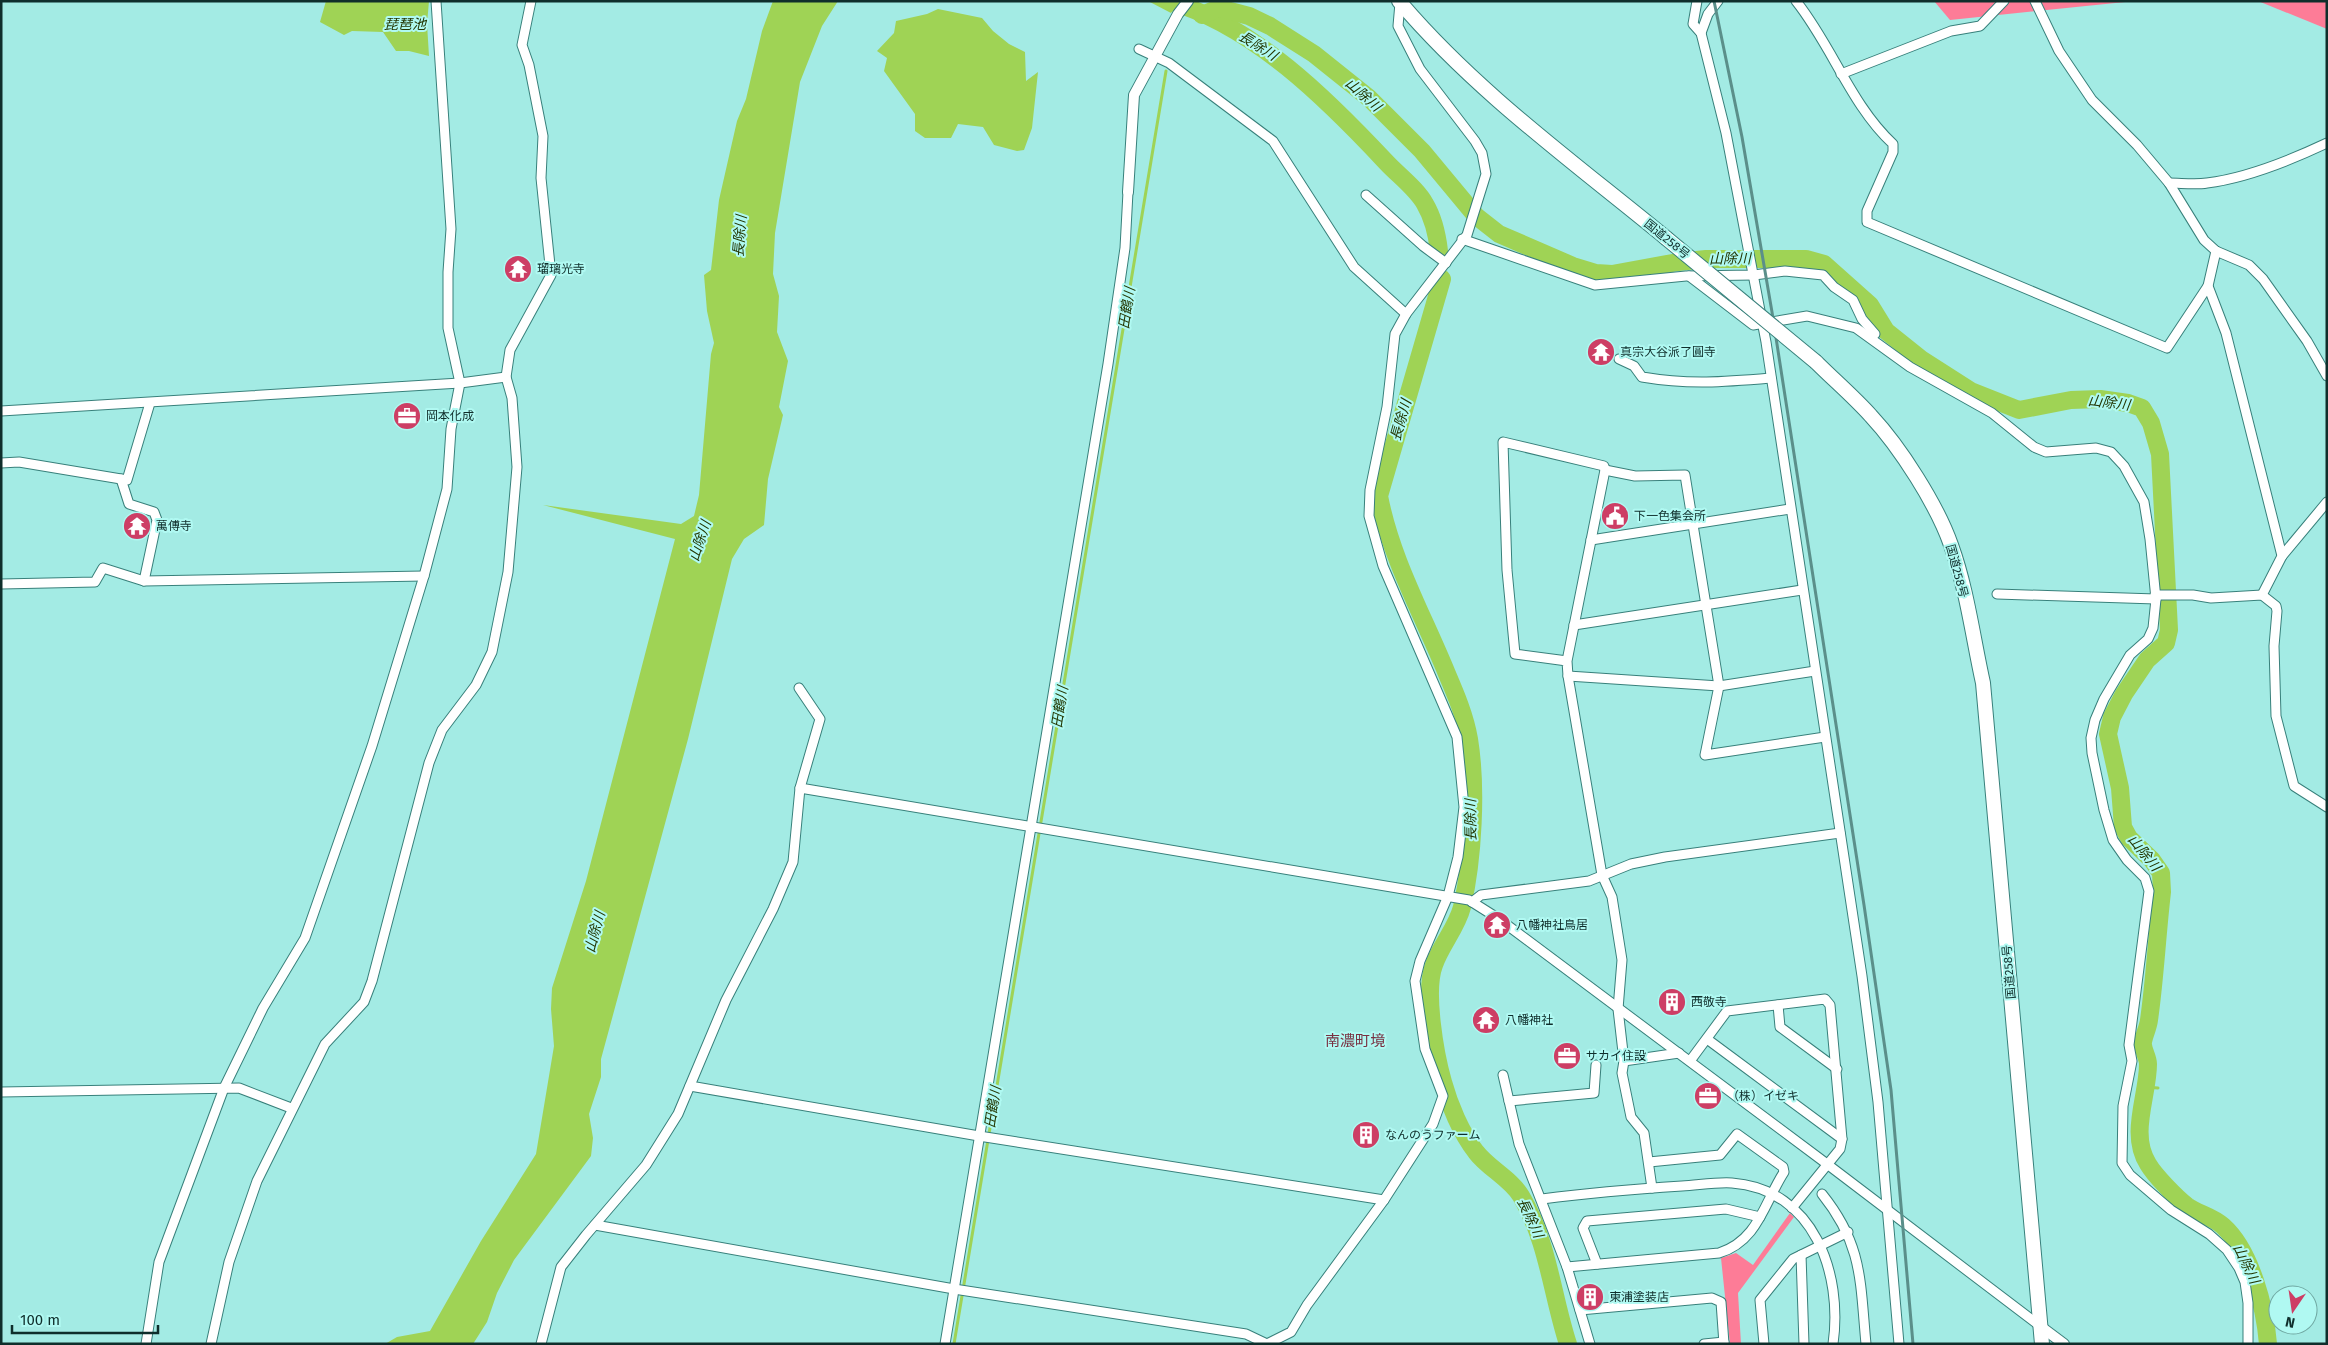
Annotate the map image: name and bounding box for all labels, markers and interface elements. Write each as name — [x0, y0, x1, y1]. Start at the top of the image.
water label: 琵琶池 — [384, 16, 428, 33]
water label: 長除川 — [1236, 28, 1282, 65]
water label: 山除川 — [1342, 75, 1386, 117]
water label: 長除川 — [730, 212, 750, 258]
street label: 国道258号 — [1641, 216, 1693, 262]
water label: 山除川 — [1709, 250, 1753, 268]
temple icon: 瑠璃光寺 — [503, 254, 533, 284]
place label: 瑠璃光寺 — [537, 262, 585, 276]
water label: 田鶴川 — [1115, 284, 1139, 330]
temple icon: 真宗大谷派了圓寺 — [1586, 337, 1616, 367]
place label: 真宗大谷派了圓寺 — [1620, 345, 1716, 359]
water label: 山除川 — [2087, 392, 2133, 414]
water label: 長除川 — [1387, 396, 1416, 443]
office icon: 岡本化成 — [392, 401, 422, 431]
place label: 岡本化成 — [426, 409, 474, 423]
public building icon: 下一色集会所 — [1600, 501, 1630, 531]
place label: 下一色集会所 — [1634, 509, 1706, 523]
temple icon: 萬傅寺 — [122, 511, 152, 541]
water label: 山除川 — [685, 516, 715, 564]
place label: 萬傅寺 — [156, 519, 192, 533]
street label: 国道258号 — [1943, 543, 1971, 599]
water label: 田鶴川 — [1048, 683, 1072, 729]
water label: 長除川 — [1462, 797, 1480, 841]
water label: 山除川 — [2124, 831, 2165, 876]
water label: 山除川 — [581, 908, 609, 954]
temple icon: 八幡神社鳥居 — [1482, 910, 1512, 940]
place label: 八幡神社鳥居 — [1516, 918, 1588, 932]
street label: 国道258号 — [2000, 944, 2018, 1000]
building icon: 西敬寺 — [1657, 987, 1687, 1017]
place label: 西敬寺 — [1691, 995, 1727, 1009]
temple icon: 八幡神社 — [1471, 1005, 1501, 1035]
place label: 八幡神社 — [1505, 1013, 1553, 1027]
district label: 南濃町境 — [1325, 1032, 1385, 1050]
office icon: サカイ住設 — [1552, 1041, 1582, 1071]
place label: サカイ住設 — [1586, 1049, 1646, 1063]
office icon: （株）イゼキ — [1693, 1081, 1723, 1111]
water label: 田鶴川 — [981, 1083, 1005, 1129]
place label: （株）イゼキ — [1727, 1089, 1799, 1103]
building icon: なんのうファーム — [1351, 1120, 1381, 1150]
place label: なんのうファーム — [1385, 1128, 1480, 1142]
water label: 長除川 — [1513, 1195, 1547, 1242]
water label: 山除川 — [2229, 1241, 2264, 1288]
building icon: 東浦塗装店 — [1575, 1282, 1605, 1312]
north arrow — [2268, 1285, 2318, 1335]
place label: 東浦塗装店 — [1609, 1290, 1669, 1304]
scale bar — [12, 1302, 159, 1334]
text: 100 m — [20, 1311, 60, 1329]
text: N — [2284, 1313, 2297, 1332]

